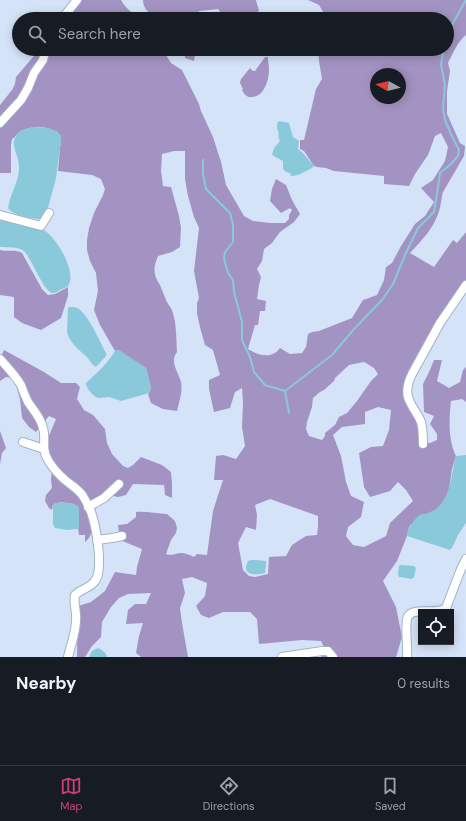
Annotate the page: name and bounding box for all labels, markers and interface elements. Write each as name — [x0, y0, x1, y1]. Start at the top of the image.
search box — [12, 12, 454, 56]
icon: search — [26, 23, 48, 45]
text: Search here — [58, 24, 141, 44]
north arrow — [370, 68, 406, 104]
map controls — [418, 609, 454, 645]
button: locate — [418, 609, 454, 645]
text: Nearby — [16, 672, 76, 694]
text: 0 results — [397, 675, 450, 692]
tab: Map — [60, 775, 82, 813]
tab: Directions — [203, 775, 255, 813]
tab: Saved — [375, 775, 406, 813]

